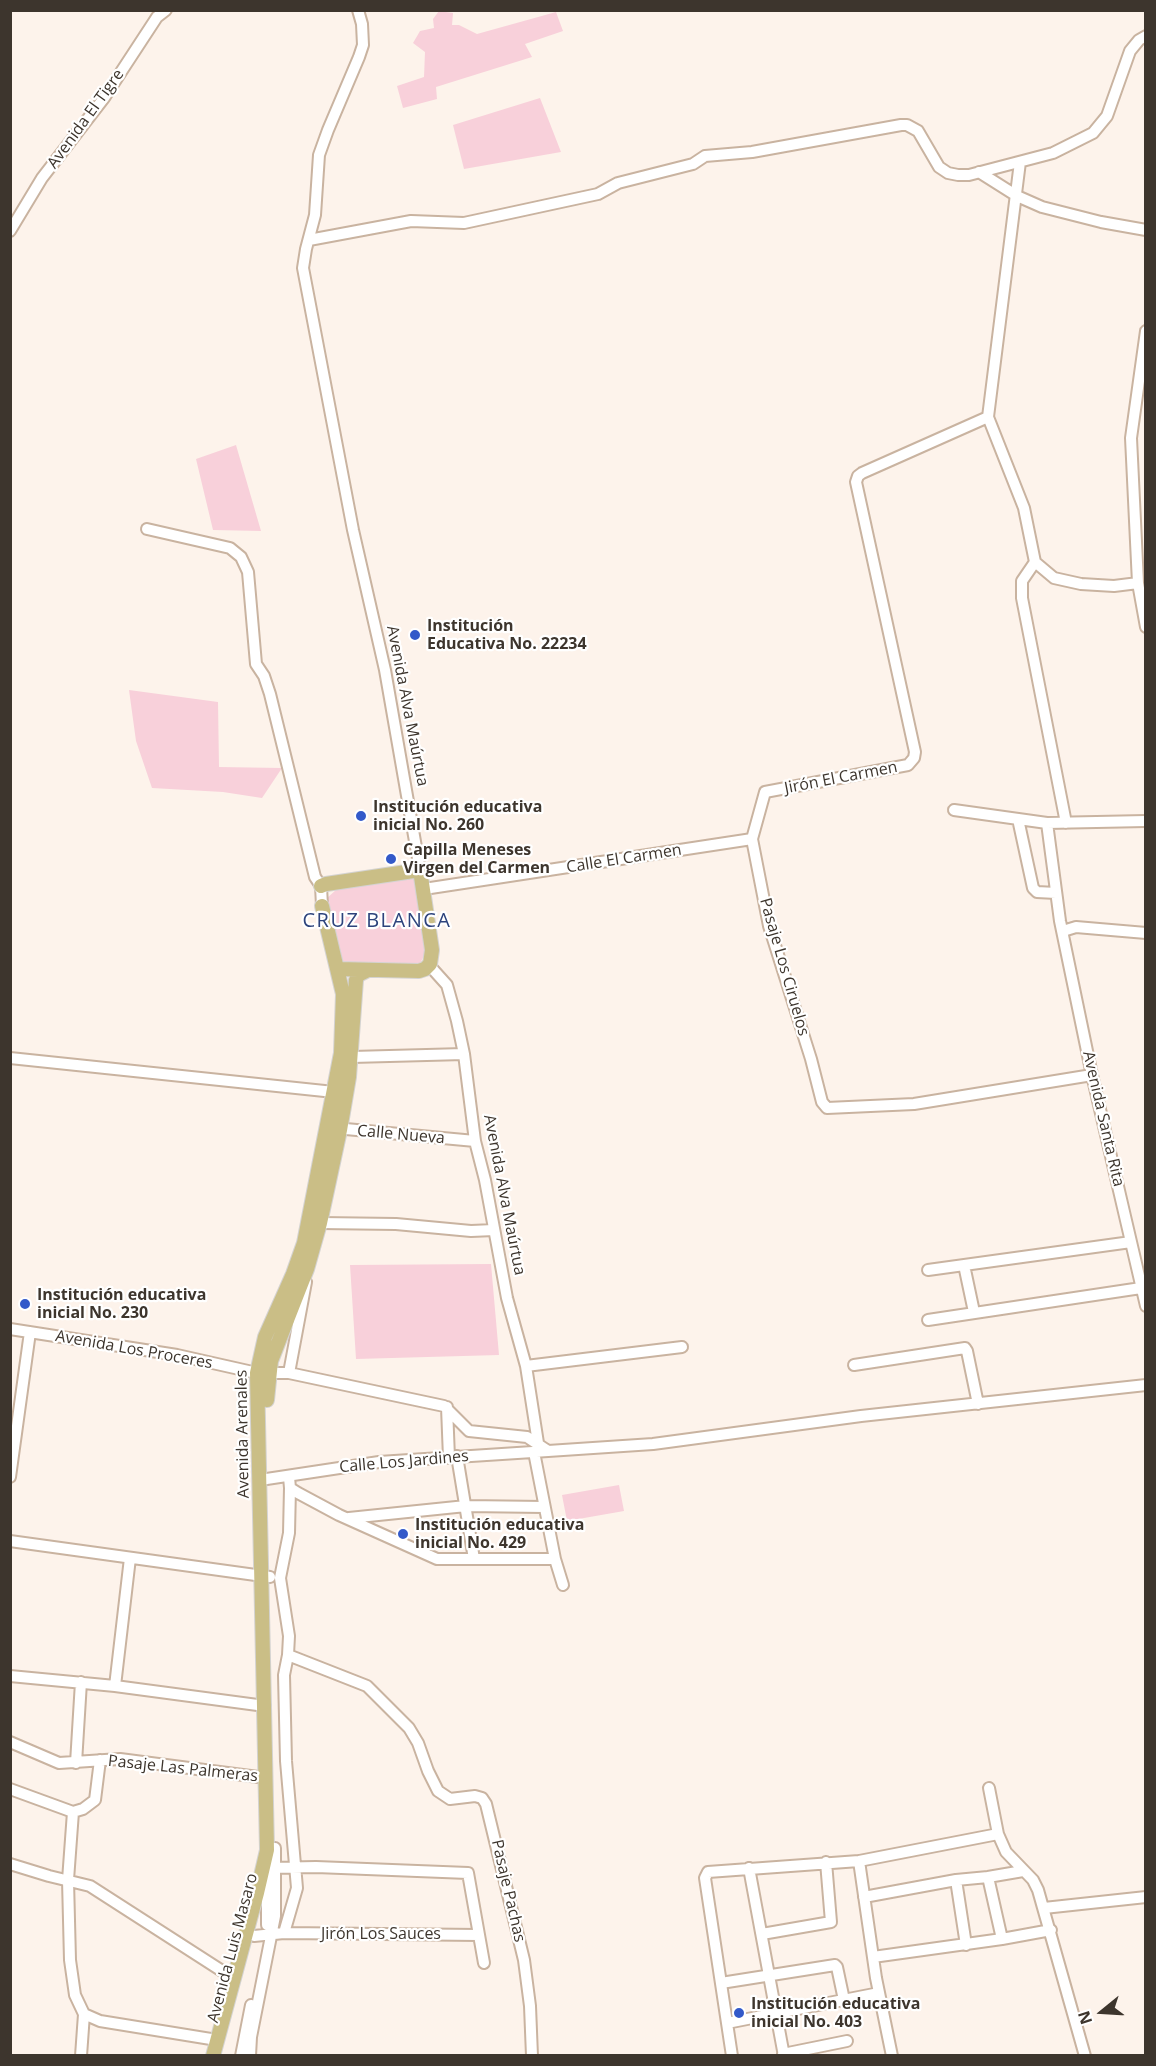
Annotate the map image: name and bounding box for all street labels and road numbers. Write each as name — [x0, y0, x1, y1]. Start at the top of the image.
street label: Avenida El Tigre — [44, 66, 128, 172]
street label: Avenida Alva Maúrtua — [382, 624, 432, 788]
street label: Jirón El Carmen — [783, 758, 899, 798]
street label: Calle El Carmen — [565, 840, 683, 878]
street label: Pasaje Los Ciruelos — [755, 896, 813, 1038]
street label: Avenida Santa Rita — [1078, 1049, 1128, 1189]
street label: Avenida Alva Maúrtua — [479, 1113, 529, 1277]
street label: Calle Nueva — [356, 1122, 446, 1148]
street label: Avenida Los Proceres — [54, 1327, 214, 1373]
street label: Avenida Arenales — [232, 1369, 254, 1499]
street label: Calle Los Jardines — [338, 1447, 470, 1477]
street label: Pasaje Las Palmeras — [107, 1752, 259, 1786]
street label: Pasaje Pachas — [487, 1838, 529, 1944]
street label: Avenida Luis Masaro — [204, 1871, 262, 2025]
street label: Jirón Los Sauces — [321, 1924, 441, 1944]

